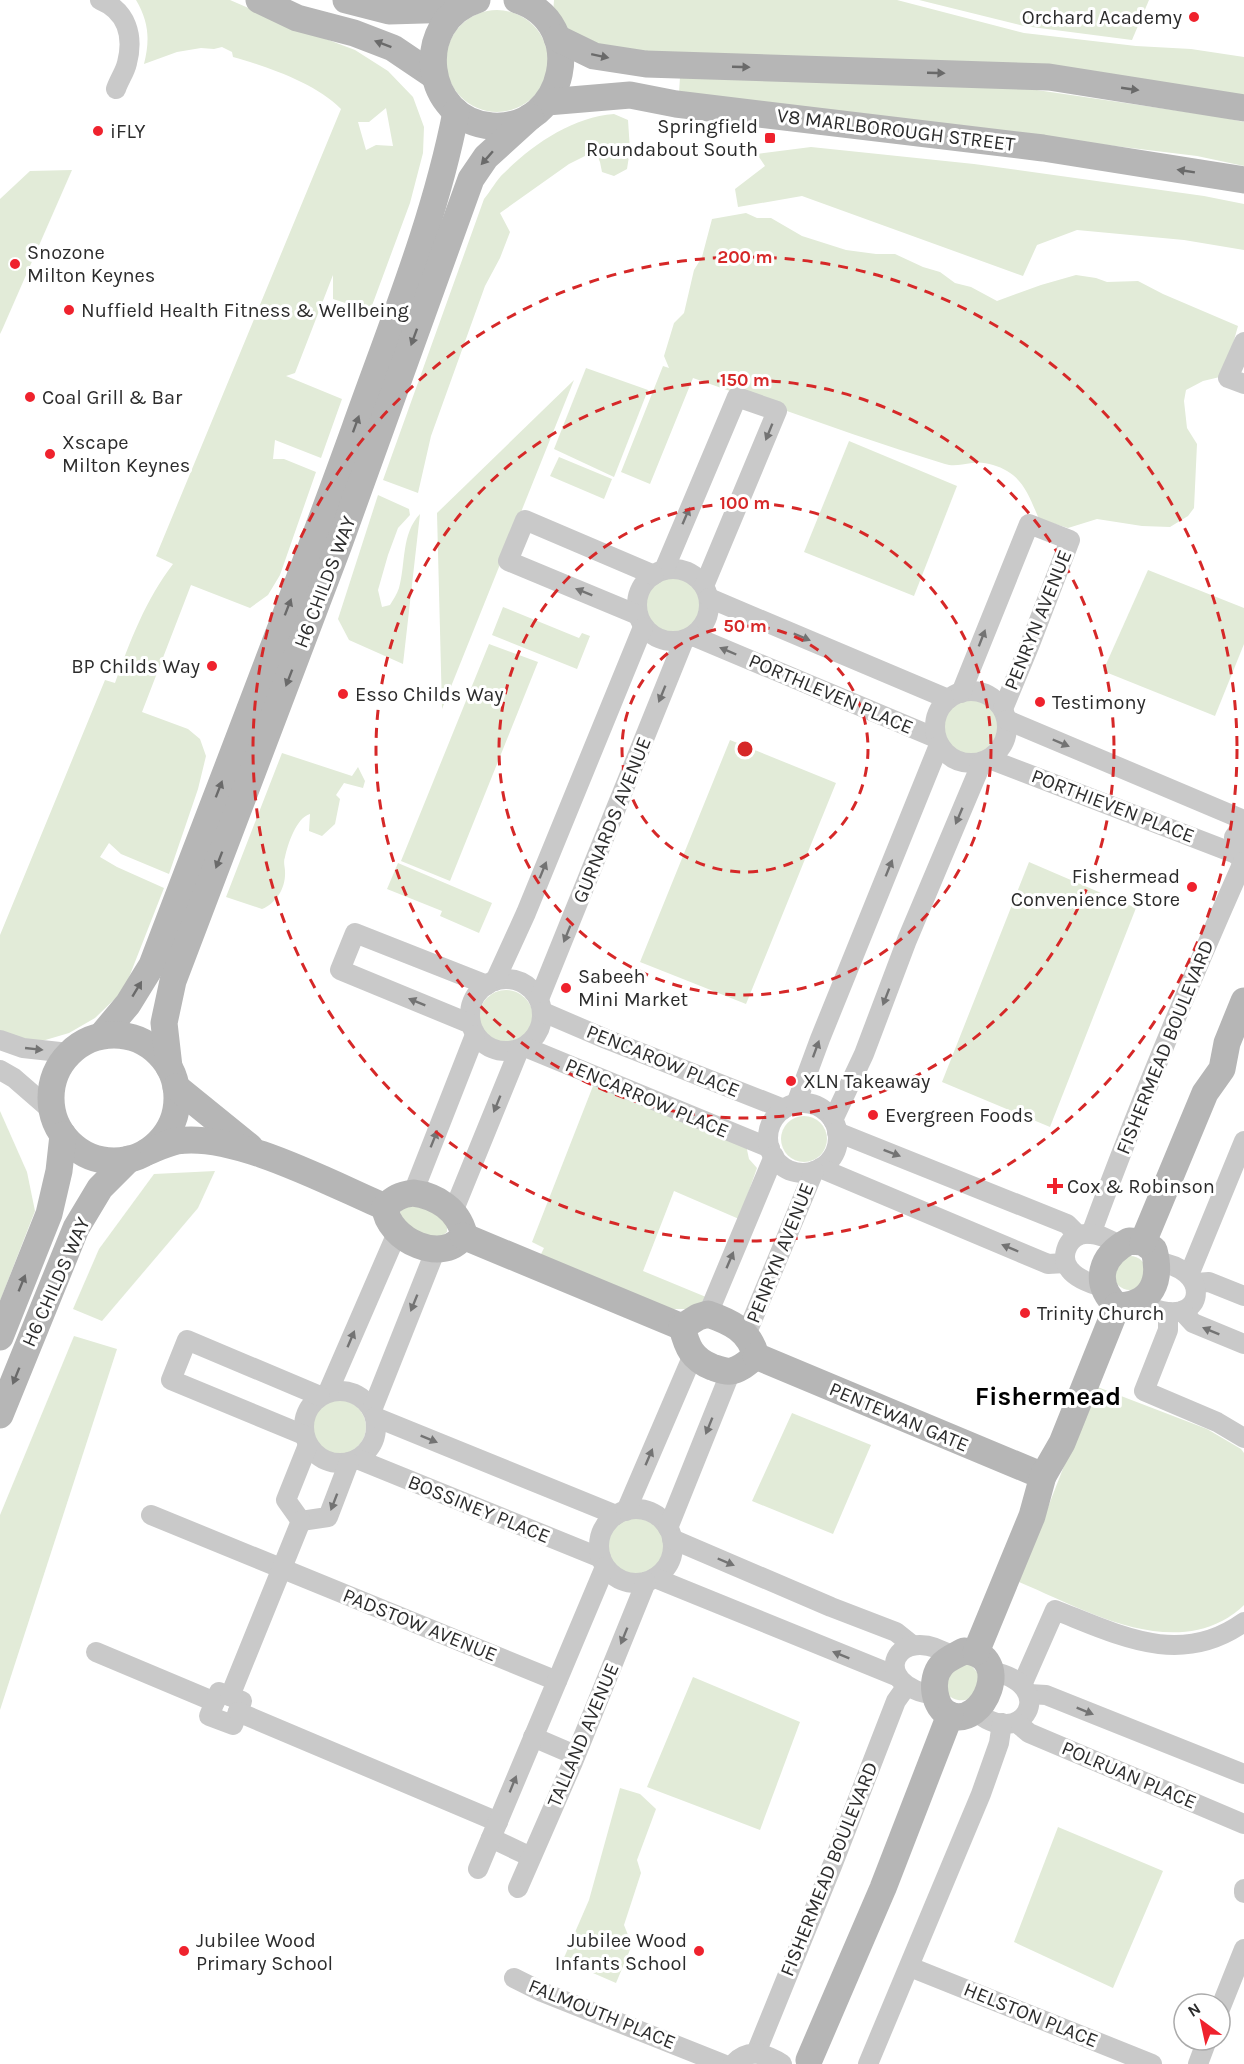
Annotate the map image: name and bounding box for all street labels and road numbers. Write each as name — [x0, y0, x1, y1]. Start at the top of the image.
street label: V8 MARLBOROUGH STREET — [776, 104, 1016, 156]
street label: H6 CHILDS WAY — [289, 513, 361, 651]
street label: PENRYN AVENUE — [999, 547, 1077, 693]
street label: PORTHLEVEN PLACE — [745, 649, 917, 739]
street label: GURNARDS AVENUE — [568, 734, 656, 906]
street label: PORTHIEVEN PLACE — [1028, 764, 1198, 848]
street label: FISHERMEAD BOULEVARD — [1111, 936, 1219, 1158]
street label: PENCAROW PLACE — [583, 1020, 743, 1102]
street label: PENCARROW PLACE — [562, 1053, 732, 1143]
street label: PENRYN AVENUE — [741, 1180, 819, 1326]
street label: H6 CHILDS WAY — [17, 1214, 95, 1350]
street label: PENTEWAN GATE — [826, 1377, 972, 1457]
street label: BOSSINEY PLACE — [405, 1470, 553, 1548]
street label: PADSTOW AVENUE — [340, 1584, 500, 1666]
street label: TALLAND AVENUE — [542, 1660, 624, 1810]
street label: POLRUAN PLACE — [1058, 1736, 1200, 1814]
street label: FISHERMEAD BOULEVARD — [775, 1758, 883, 1980]
street label: FALMOUTH PLACE — [525, 1974, 679, 2054]
street label: HELSTON PLACE — [960, 1978, 1102, 2052]

